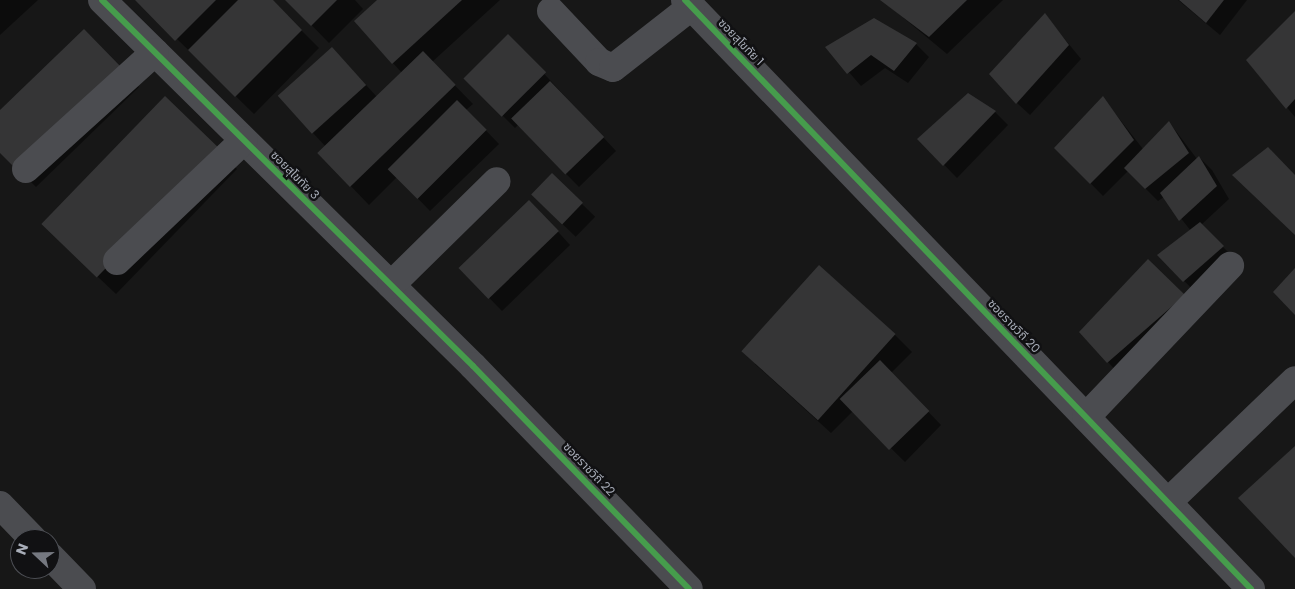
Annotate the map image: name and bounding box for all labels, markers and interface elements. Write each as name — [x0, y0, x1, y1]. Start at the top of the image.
street label: ซอยสุโขทัย 1 — [715, 16, 767, 68]
street label: ซอยสุโขทัย 3 — [268, 148, 322, 202]
street label: ซอยราชวิถี 20 — [985, 296, 1043, 356]
street label: ซอยราชวิถี 22 — [560, 439, 618, 499]
north arrow — [10, 529, 60, 579]
text: N — [11, 540, 33, 557]

